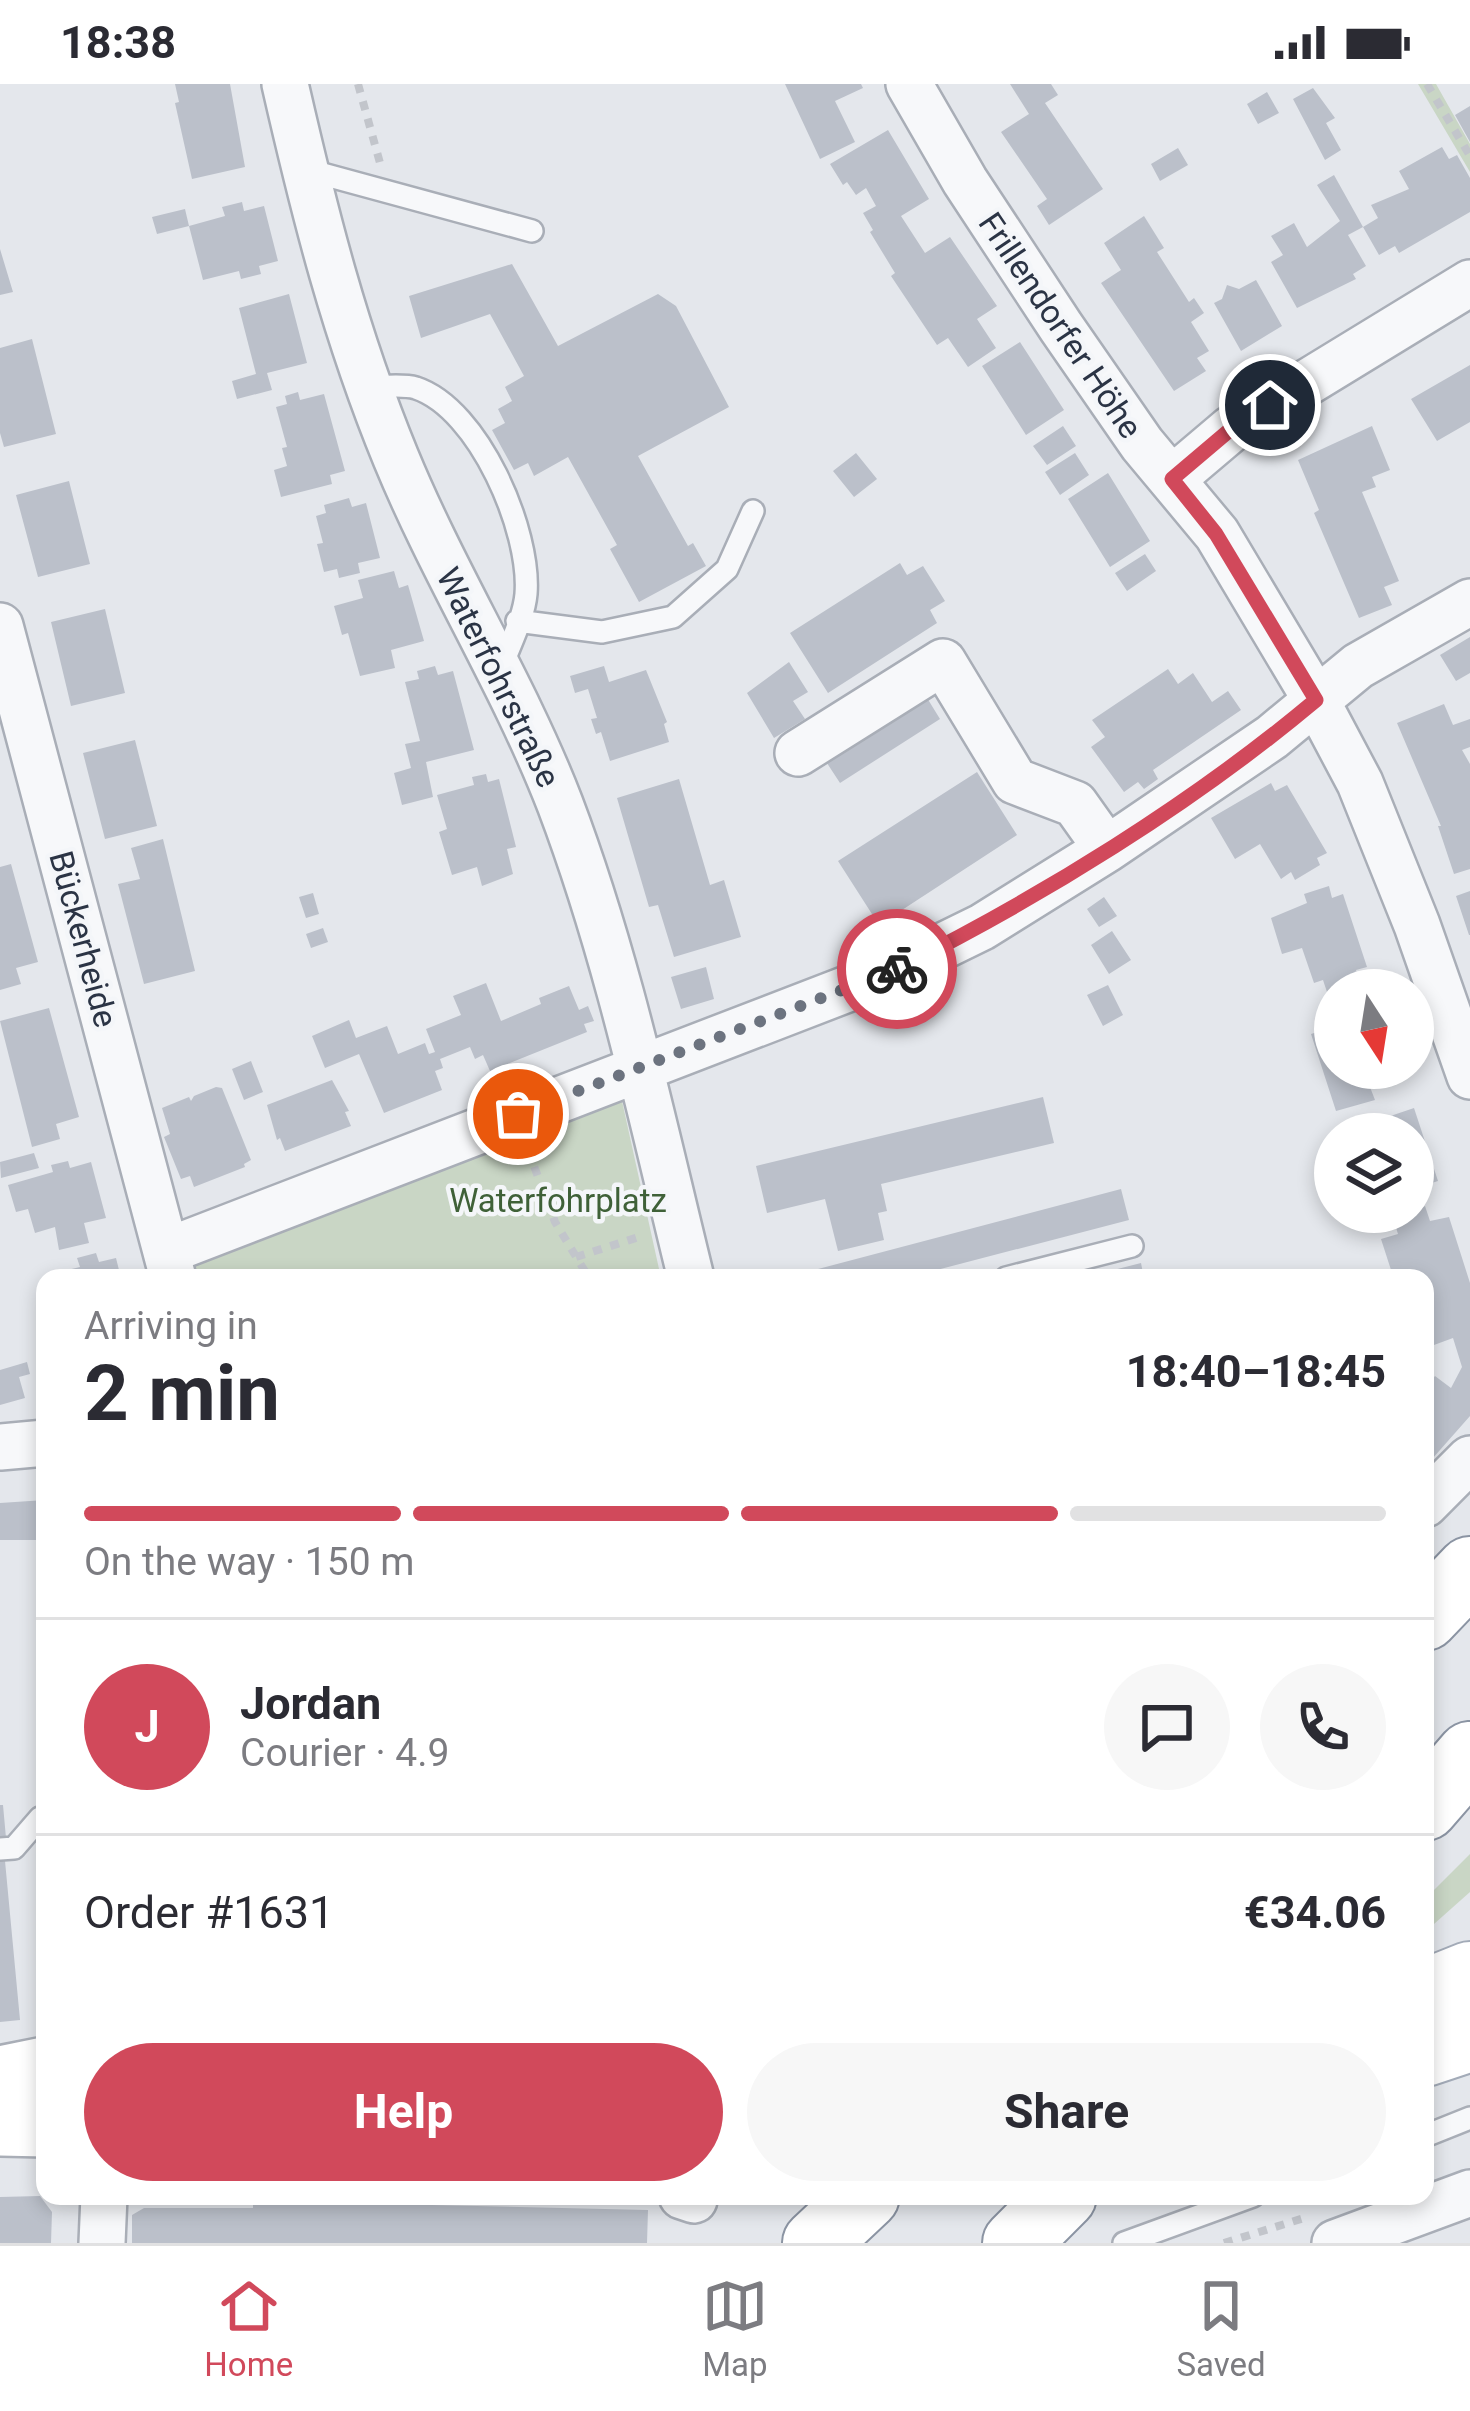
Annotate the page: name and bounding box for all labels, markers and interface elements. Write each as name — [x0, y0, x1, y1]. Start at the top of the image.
text: 18:38 — [60, 16, 176, 69]
street label: Frillendorfer Höhe — [971, 205, 1150, 445]
pin — [1219, 354, 1321, 456]
icon: home — [1237, 372, 1303, 438]
street label: Waterfohrstraße — [429, 561, 569, 793]
street label: Bückerheide — [41, 847, 126, 1032]
courier — [837, 909, 957, 1029]
icon: bike — [864, 936, 930, 1002]
north arrow — [1314, 969, 1434, 1089]
map controls — [1314, 969, 1434, 1233]
pin — [467, 1063, 569, 1165]
icon: bag — [485, 1081, 551, 1147]
button: layers — [1314, 1113, 1434, 1233]
park label: Waterfohrplatz — [449, 1181, 667, 1220]
text: Arriving in — [84, 1303, 258, 1349]
text: 18:40–18:45 — [1126, 1345, 1386, 1398]
text: 2 min — [84, 1348, 280, 1439]
text: On the way · 150 m — [84, 1539, 415, 1585]
button: chat — [1104, 1664, 1230, 1790]
button: phone — [1260, 1664, 1386, 1790]
text: Jordan — [240, 1677, 381, 1730]
text: J — [134, 1700, 160, 1753]
text: Courier · 4.9 — [240, 1730, 449, 1776]
text: Order #1631 — [84, 1886, 334, 1939]
text: €34.06 — [1244, 1886, 1386, 1939]
button: Help — [84, 2043, 723, 2181]
button: Share — [747, 2043, 1386, 2181]
tab: Home — [204, 2273, 293, 2384]
tab: Map — [702, 2273, 768, 2384]
tab: Saved — [1176, 2273, 1266, 2384]

